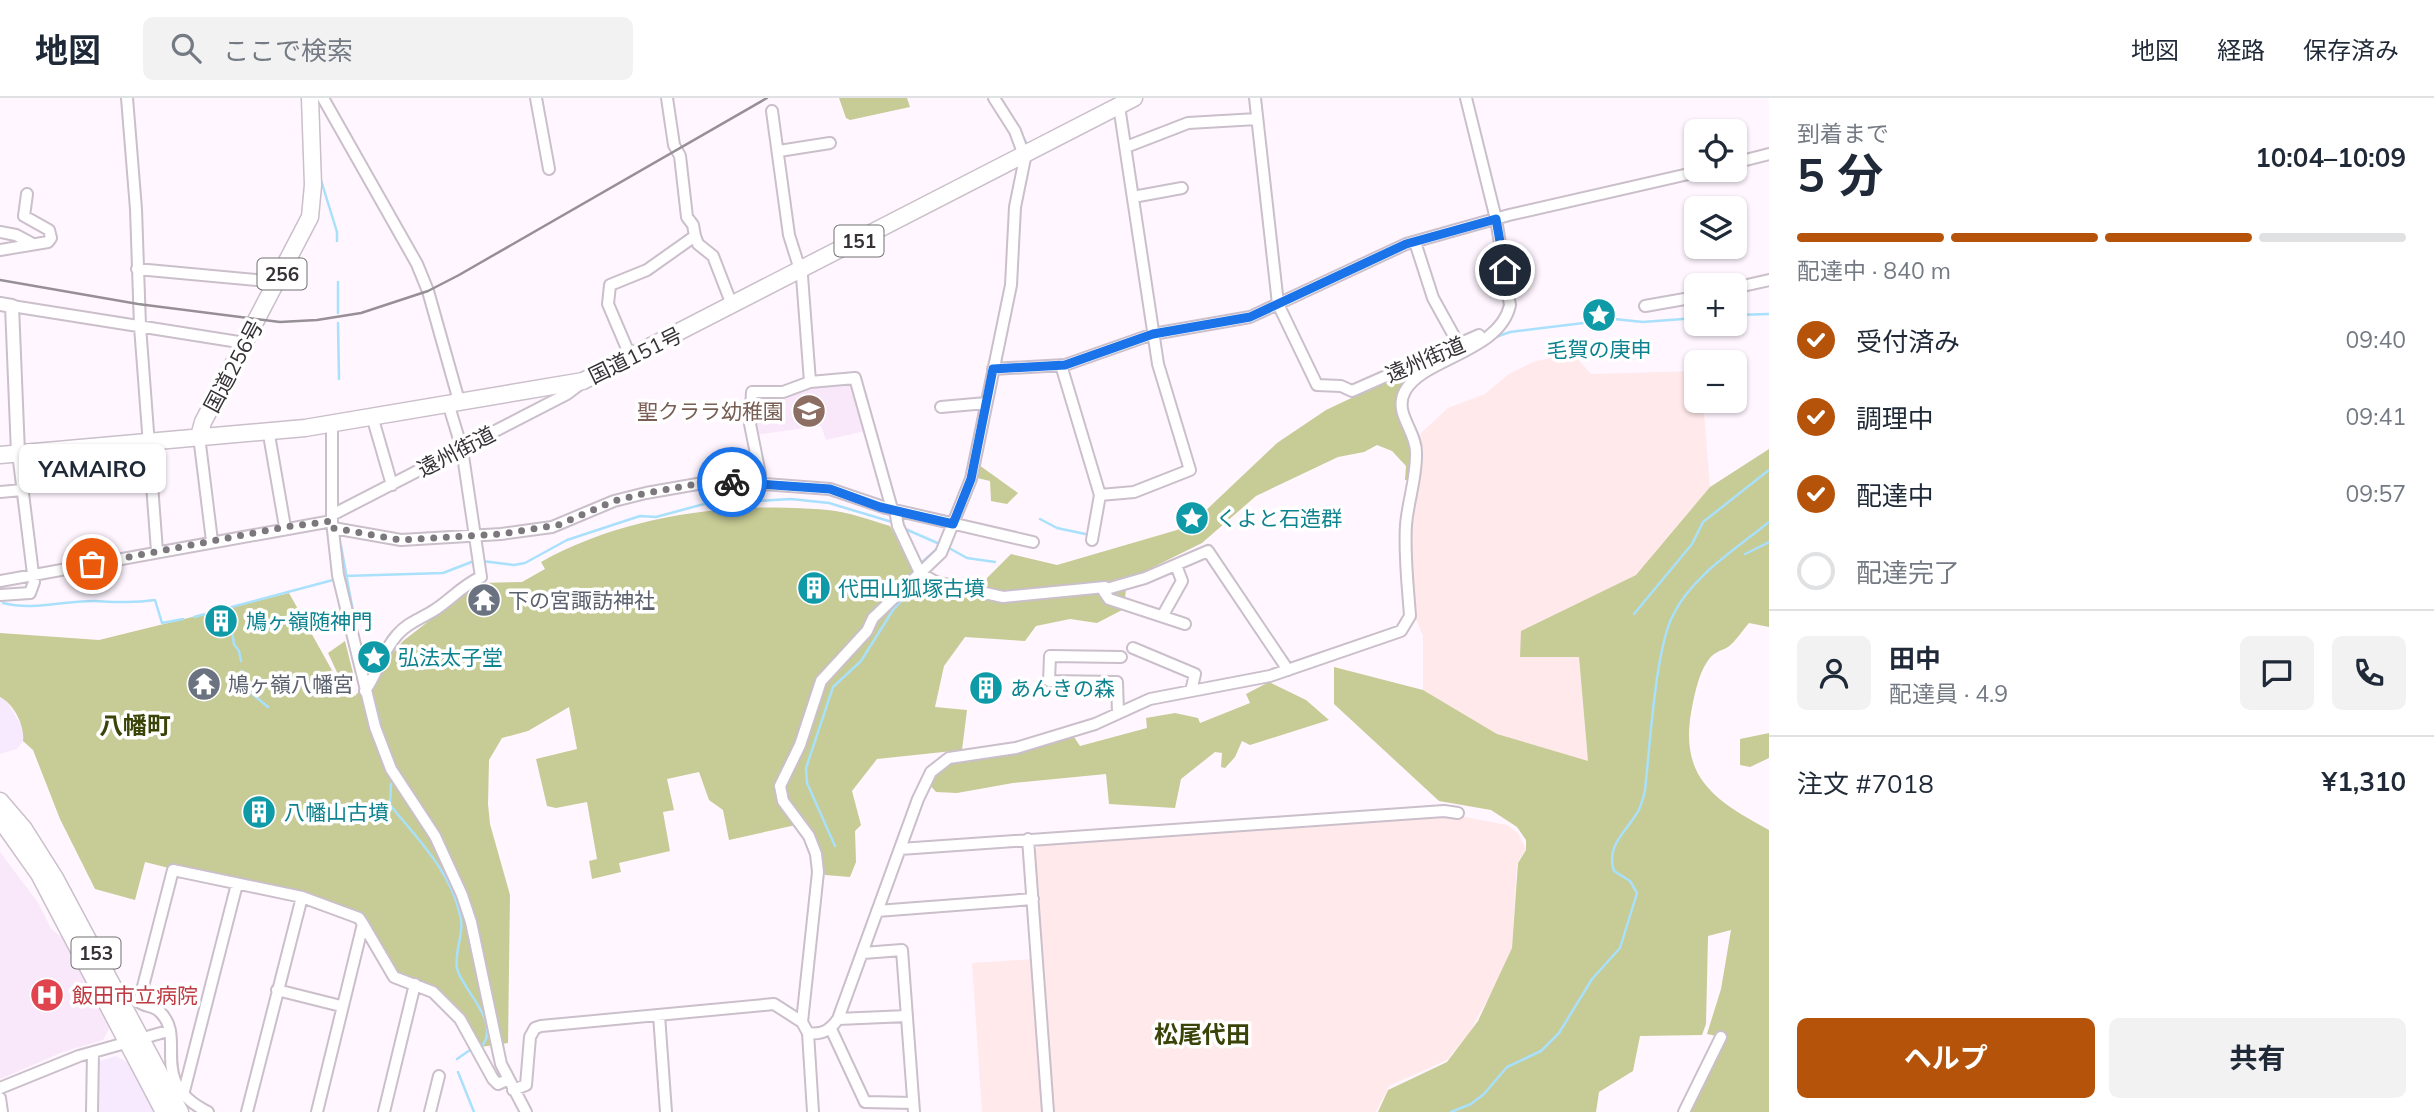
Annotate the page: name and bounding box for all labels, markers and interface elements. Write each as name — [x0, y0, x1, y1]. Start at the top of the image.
search box — [143, 17, 633, 80]
text: 地図 — [35, 29, 101, 70]
icon: search — [167, 29, 205, 67]
text: ここで検索 — [223, 34, 353, 67]
text: 地図 — [2131, 35, 2179, 65]
text: 経路 — [2217, 35, 2265, 65]
text: 保存済み — [2303, 35, 2399, 65]
map controls — [1684, 119, 1747, 413]
button: locate — [1684, 119, 1747, 182]
text: 到着まで — [1797, 119, 1889, 148]
text: 10:04–10:09 — [2255, 141, 2406, 174]
text: 5 分 — [1797, 146, 1883, 204]
button: layers — [1684, 196, 1747, 259]
road number: 151 — [834, 225, 884, 256]
pin — [1475, 240, 1535, 300]
icon: home — [1486, 251, 1524, 289]
text: 配達中 · 840 m — [1797, 256, 1951, 285]
road number: 256 — [258, 258, 306, 290]
button: + — [1684, 273, 1747, 336]
place icon: 毛賀の庚申 — [1580, 296, 1618, 334]
street label: 国道256号 — [198, 315, 268, 417]
street label: 国道151号 — [584, 321, 686, 389]
icon: check — [1797, 321, 1835, 359]
text: 受付済み — [1856, 325, 1960, 358]
text: 09:40 — [2346, 325, 2406, 354]
street label: 遠州街道 — [1381, 331, 1469, 387]
place label: 毛賀の庚申 — [1547, 336, 1652, 362]
button: − — [1684, 350, 1747, 413]
school or university icon: 聖クララ幼稚園 — [790, 392, 828, 430]
place label: 聖クララ幼稚園 — [637, 398, 784, 424]
icon: check — [1797, 398, 1835, 436]
text: 調理中 — [1856, 402, 1934, 435]
text: 09:41 — [2346, 402, 2406, 431]
street label: 遠州街道 — [413, 420, 499, 482]
callout: YAMAIRO — [18, 445, 166, 494]
courier — [697, 447, 767, 517]
text: YAMAIRO — [38, 454, 147, 483]
icon: bike — [713, 463, 751, 501]
icon: check — [1797, 475, 1835, 513]
text: 配達中 — [1856, 479, 1934, 512]
text: 09:57 — [2346, 479, 2406, 508]
place icon: くよと石造群 — [1173, 499, 1211, 537]
place label: くよと石造群 — [1216, 505, 1342, 531]
pin — [62, 534, 122, 594]
icon: bag — [73, 545, 111, 583]
text: 配達完了 — [1856, 556, 1960, 589]
building icon: 代田山狐塚古墳 — [795, 569, 833, 607]
place label: 代田山狐塚古墳 — [838, 575, 985, 601]
temple icon: 下の宮諏訪神社 — [465, 581, 503, 619]
place label: 下の宮諏訪神社 — [508, 587, 655, 613]
building icon: 鳩ヶ嶺随神門 — [202, 602, 240, 640]
place label: 鳩ヶ嶺随神門 — [246, 608, 372, 634]
button: person — [1797, 636, 1871, 710]
button: chat — [2240, 636, 2314, 710]
button: phone — [2332, 636, 2406, 710]
place icon: 弘法太子堂 — [355, 638, 393, 676]
text: 田中 — [1889, 642, 1941, 675]
place label: 弘法太子堂 — [398, 644, 503, 670]
temple icon: 鳩ヶ嶺八幡宮 — [185, 665, 223, 703]
building icon: あんきの森 — [967, 669, 1005, 707]
place label: 鳩ヶ嶺八幡宮 — [228, 671, 354, 697]
place label: あんきの森 — [1010, 675, 1115, 701]
text: 配達員 · 4.9 — [1889, 679, 2008, 708]
district label: 八幡町 — [99, 710, 171, 740]
text: ¥1,310 — [2322, 765, 2406, 798]
text: 注文 #7018 — [1797, 767, 1934, 800]
building icon: 八幡山古墳 — [240, 793, 278, 831]
place label: 八幡山古墳 — [284, 799, 389, 825]
road number: 153 — [72, 938, 120, 968]
hospital icon: 飯田市立病院 — [28, 976, 66, 1014]
place label: 飯田市立病院 — [72, 982, 198, 1008]
button: ヘルプ — [1797, 1018, 2095, 1098]
button: 共有 — [2109, 1018, 2406, 1098]
district label: 松尾代田 — [1154, 1019, 1250, 1049]

